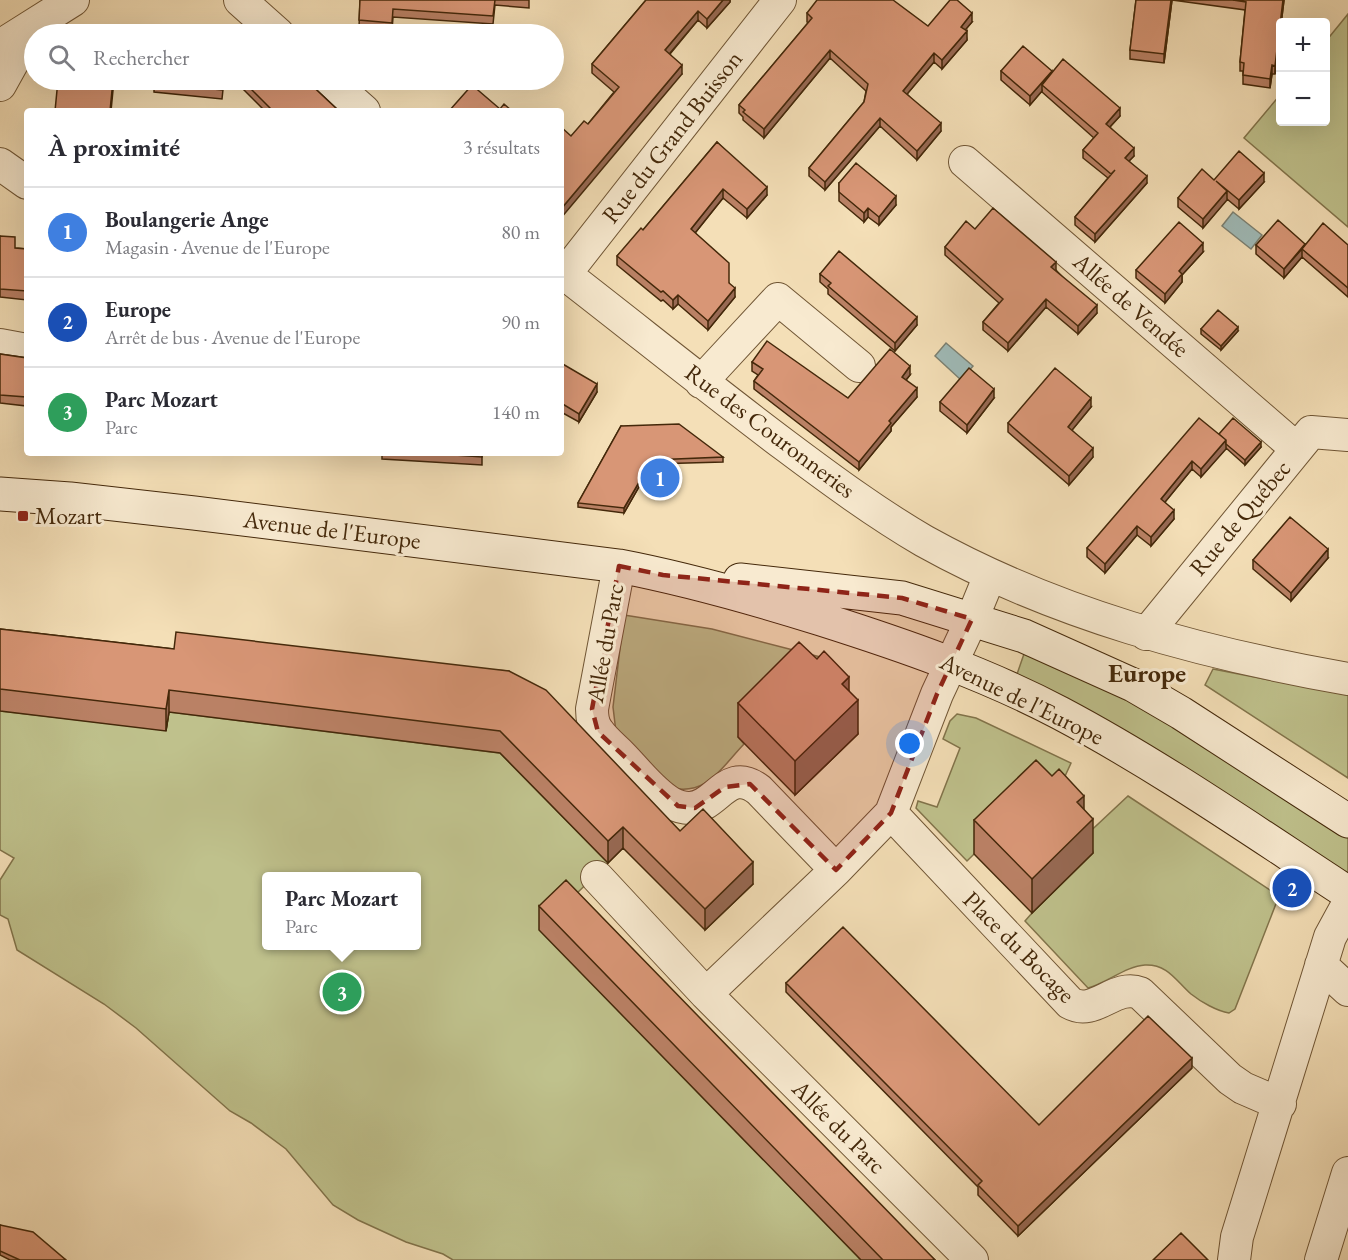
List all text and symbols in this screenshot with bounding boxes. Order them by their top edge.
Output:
map controls [1276,18,1330,126]
button: + [1276,18,1330,72]
search box [24,24,564,90]
icon: search [45,41,78,74]
text: Rechercher [93,43,189,72]
street label: Rue du Grand Buisson [594,44,749,229]
button: − [1276,72,1330,126]
text: À proximité [48,130,180,164]
text: 3 résultats [463,134,540,160]
text: Boulangerie Ange [105,205,269,234]
text: 1 [62,219,73,245]
text: 80 m [501,219,540,245]
text: Magasin · Avenue de l'Europe [105,234,330,260]
street label: Allée de Vendée [1066,245,1196,364]
text: Europe [105,295,171,324]
text: 2 [62,309,73,335]
text: 90 m [501,309,540,335]
text: Arrêt de bus · Avenue de l'Europe [105,324,360,350]
street label: Rue des Couronneries [679,356,862,505]
text: Parc Mozart [105,385,218,414]
text: 3 [62,399,73,425]
text: 140 m [492,399,540,425]
text: Parc [105,414,138,440]
street label: Rue de Québec [1182,453,1297,582]
pin: 1 [640,456,680,500]
place label: Mozart [35,500,102,531]
street label: Avenue de l'Europe [241,503,423,556]
marker: Mozart [16,509,30,523]
street label: Allée du Parc [579,581,630,706]
street label: Avenue de l'Europe [934,645,1109,752]
district label: Europe [1108,656,1186,690]
your location [895,729,924,758]
pin: 2 [1272,866,1312,910]
popup [262,872,421,950]
text: Parc Mozart [285,884,398,913]
street label: Place du Bocage [957,884,1082,1009]
text: Parc [285,913,318,939]
pin: 3 [322,970,362,1014]
street label: Allée du Parc [785,1072,893,1180]

